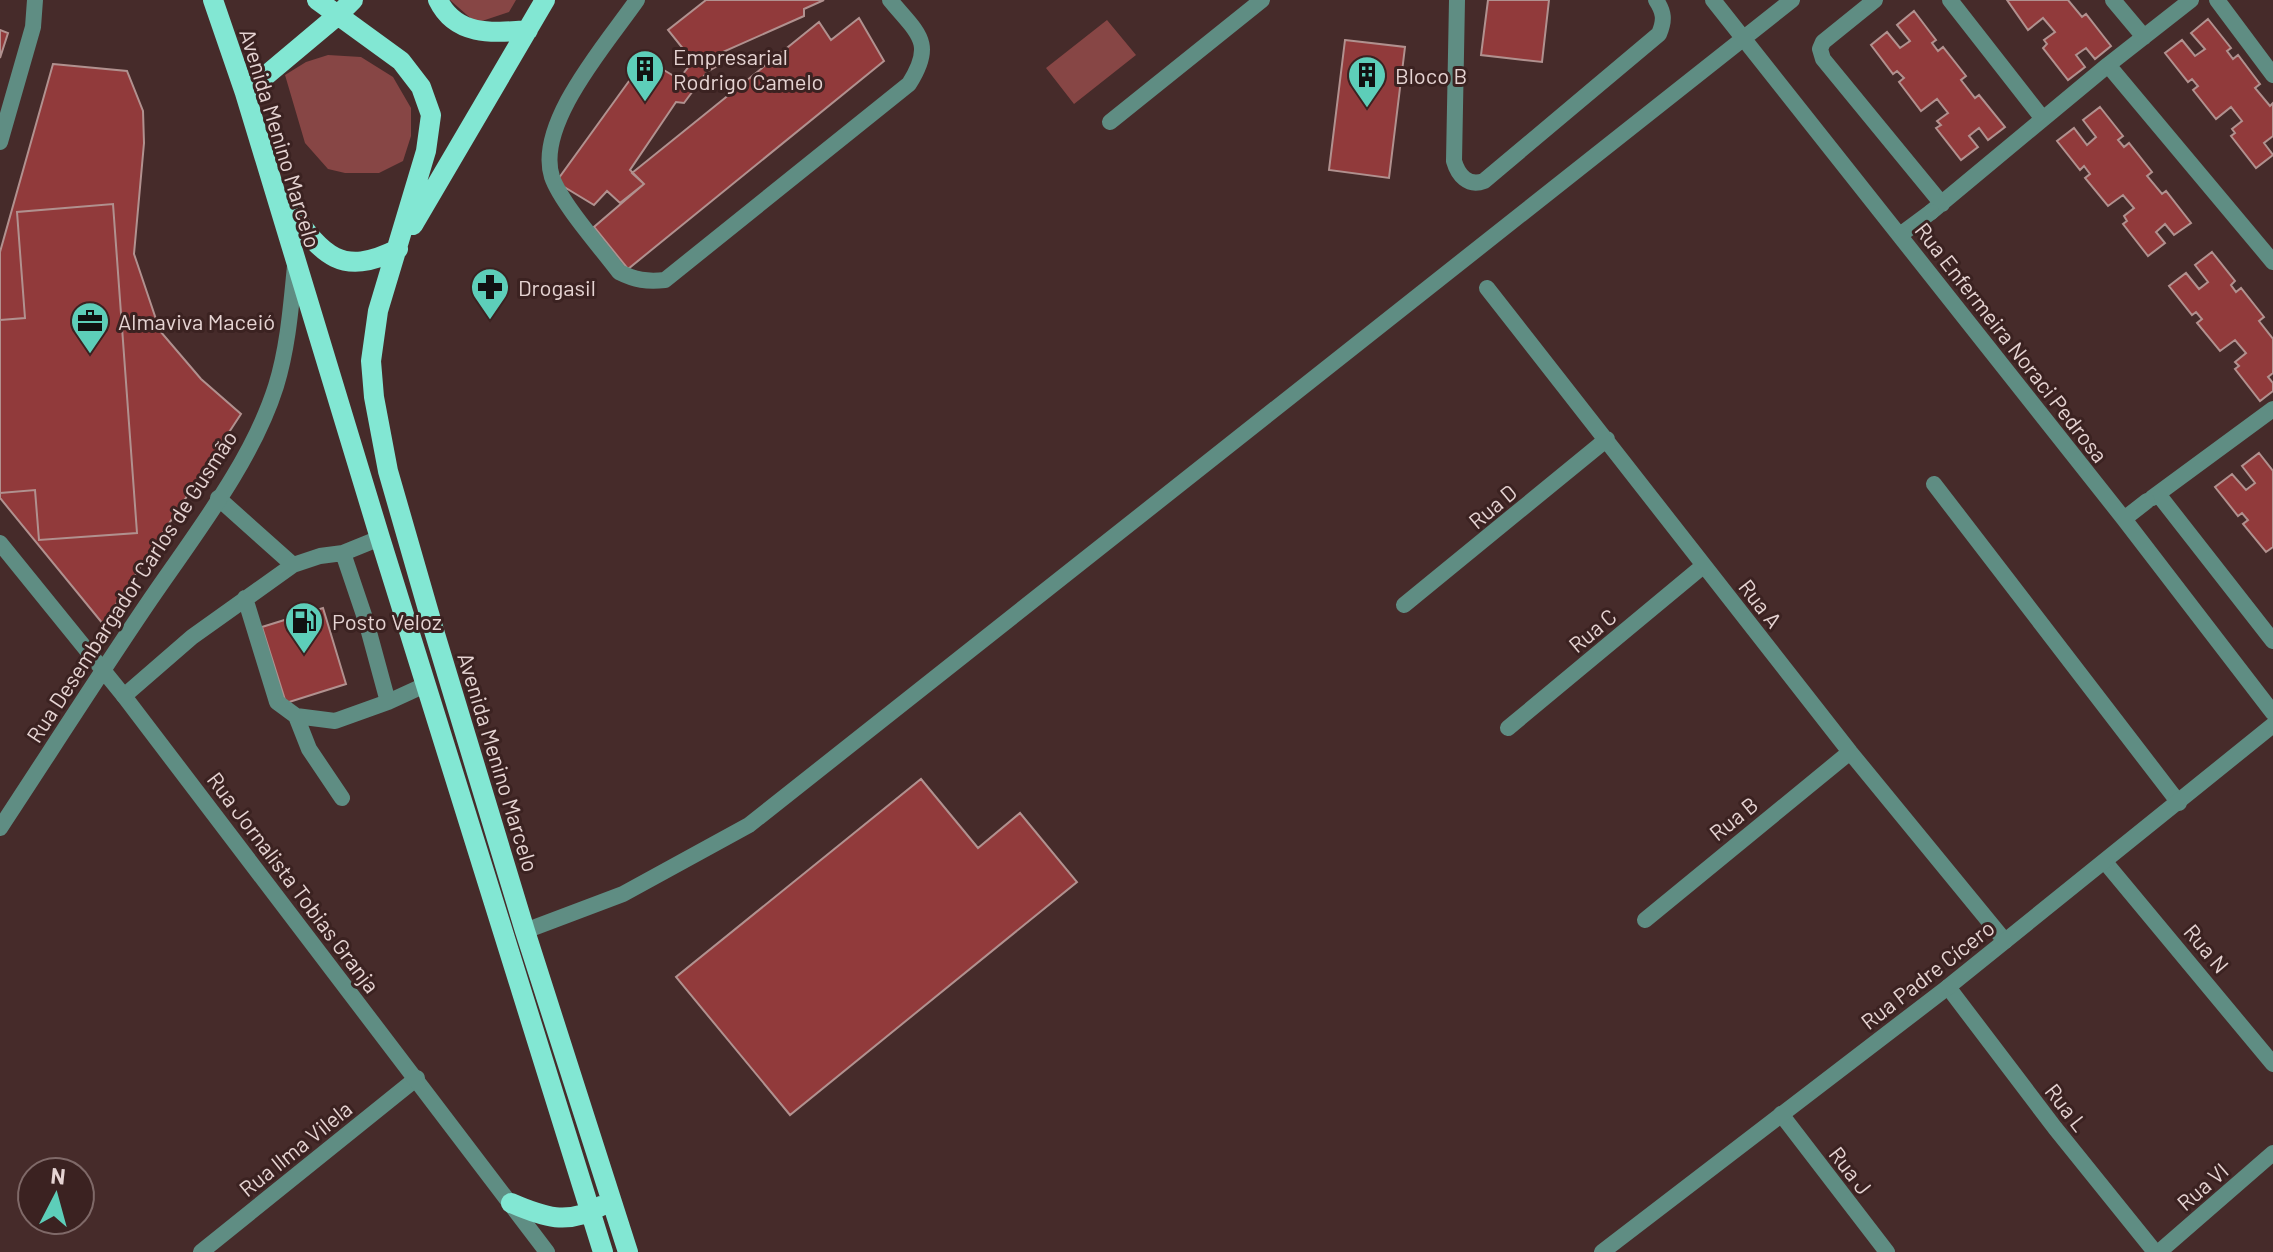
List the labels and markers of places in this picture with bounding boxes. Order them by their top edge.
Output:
place label: Empresarial Rodrigo Camelo [673,43,823,94]
building icon: Empresarial Rodrigo Camelo [624,48,666,103]
building icon: Bloco B [1346,54,1388,109]
place label: Bloco B [1395,62,1467,88]
pharmacy icon: Drogasil [469,266,511,321]
place label: Drogasil [518,274,596,300]
office icon: Almaviva Maceió [69,300,111,355]
place label: Almaviva Maceió [118,308,275,334]
fuel station icon: Posto Veloz [283,600,325,655]
place label: Posto Veloz [332,608,442,634]

